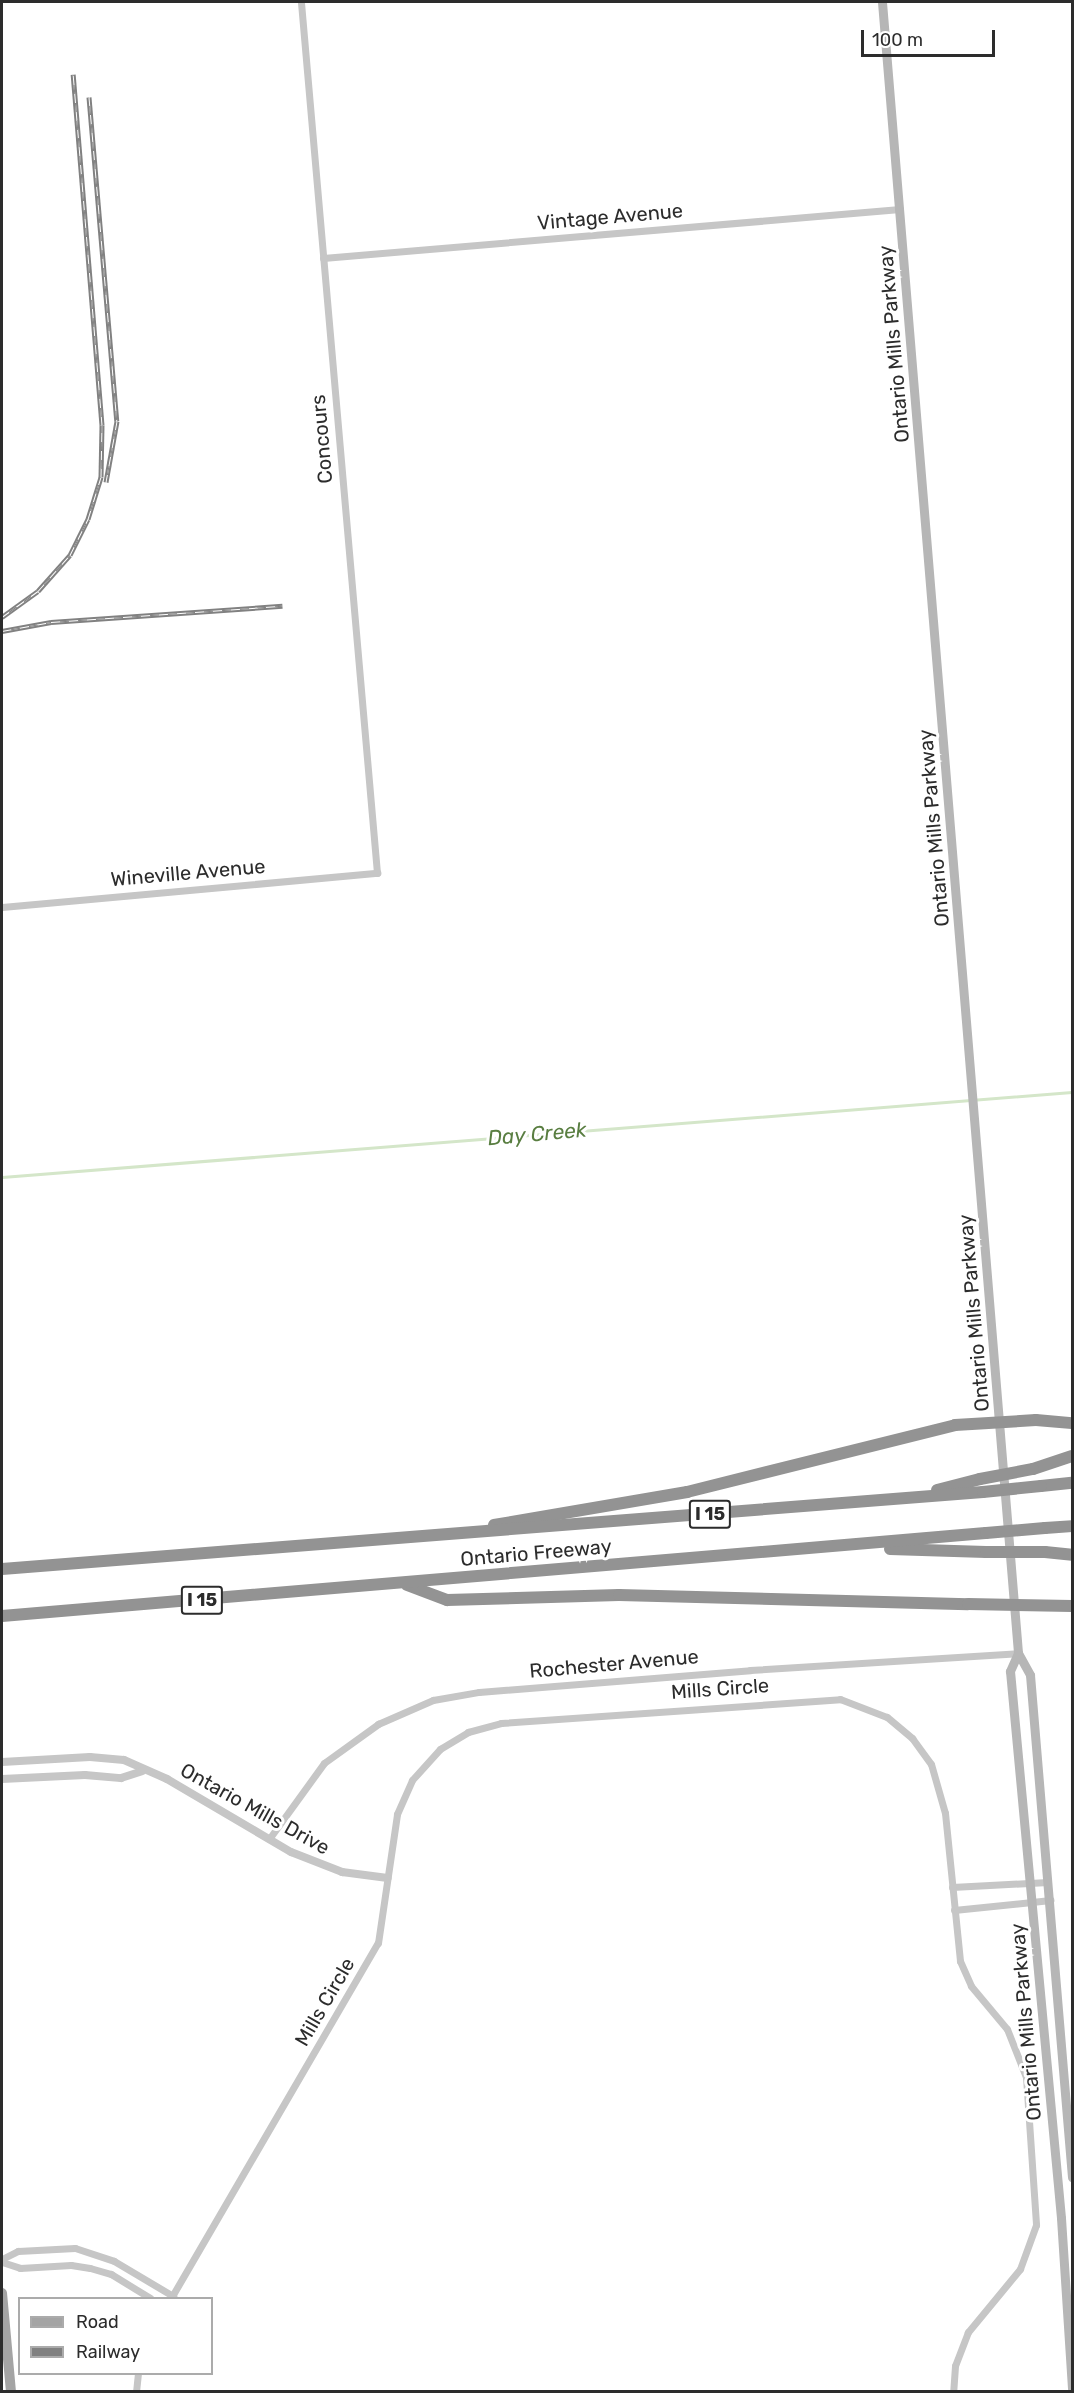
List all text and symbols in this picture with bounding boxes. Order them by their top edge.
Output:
scale bar [864,18,998,56]
text: 100 m [872,29,923,51]
street label: Vintage Avenue [536,199,684,235]
street label: Ontario Mills Parkway [873,244,915,444]
street label: Concours [306,393,338,485]
street label: Ontario Mills Parkway [913,728,955,928]
street label: Wineville Avenue [109,854,267,892]
water label: Day Creek [486,1117,588,1151]
street label: Ontario Mills Parkway [953,1213,995,1413]
road number: I 15 [688,1499,732,1529]
street label: Ontario Freeway [459,1534,613,1572]
road number: I 15 [180,1585,224,1615]
street label: Rochester Avenue [528,1645,700,1683]
street label: Mills Circle [670,1674,770,1704]
street label: Ontario Mills Drive [176,1758,334,1860]
street label: Ontario Mills Parkway [1005,1922,1047,2122]
street label: Mills Circle [290,1953,360,2051]
legend [18,2297,213,2375]
text: Road [76,2311,119,2333]
text: Railway [76,2341,140,2363]

